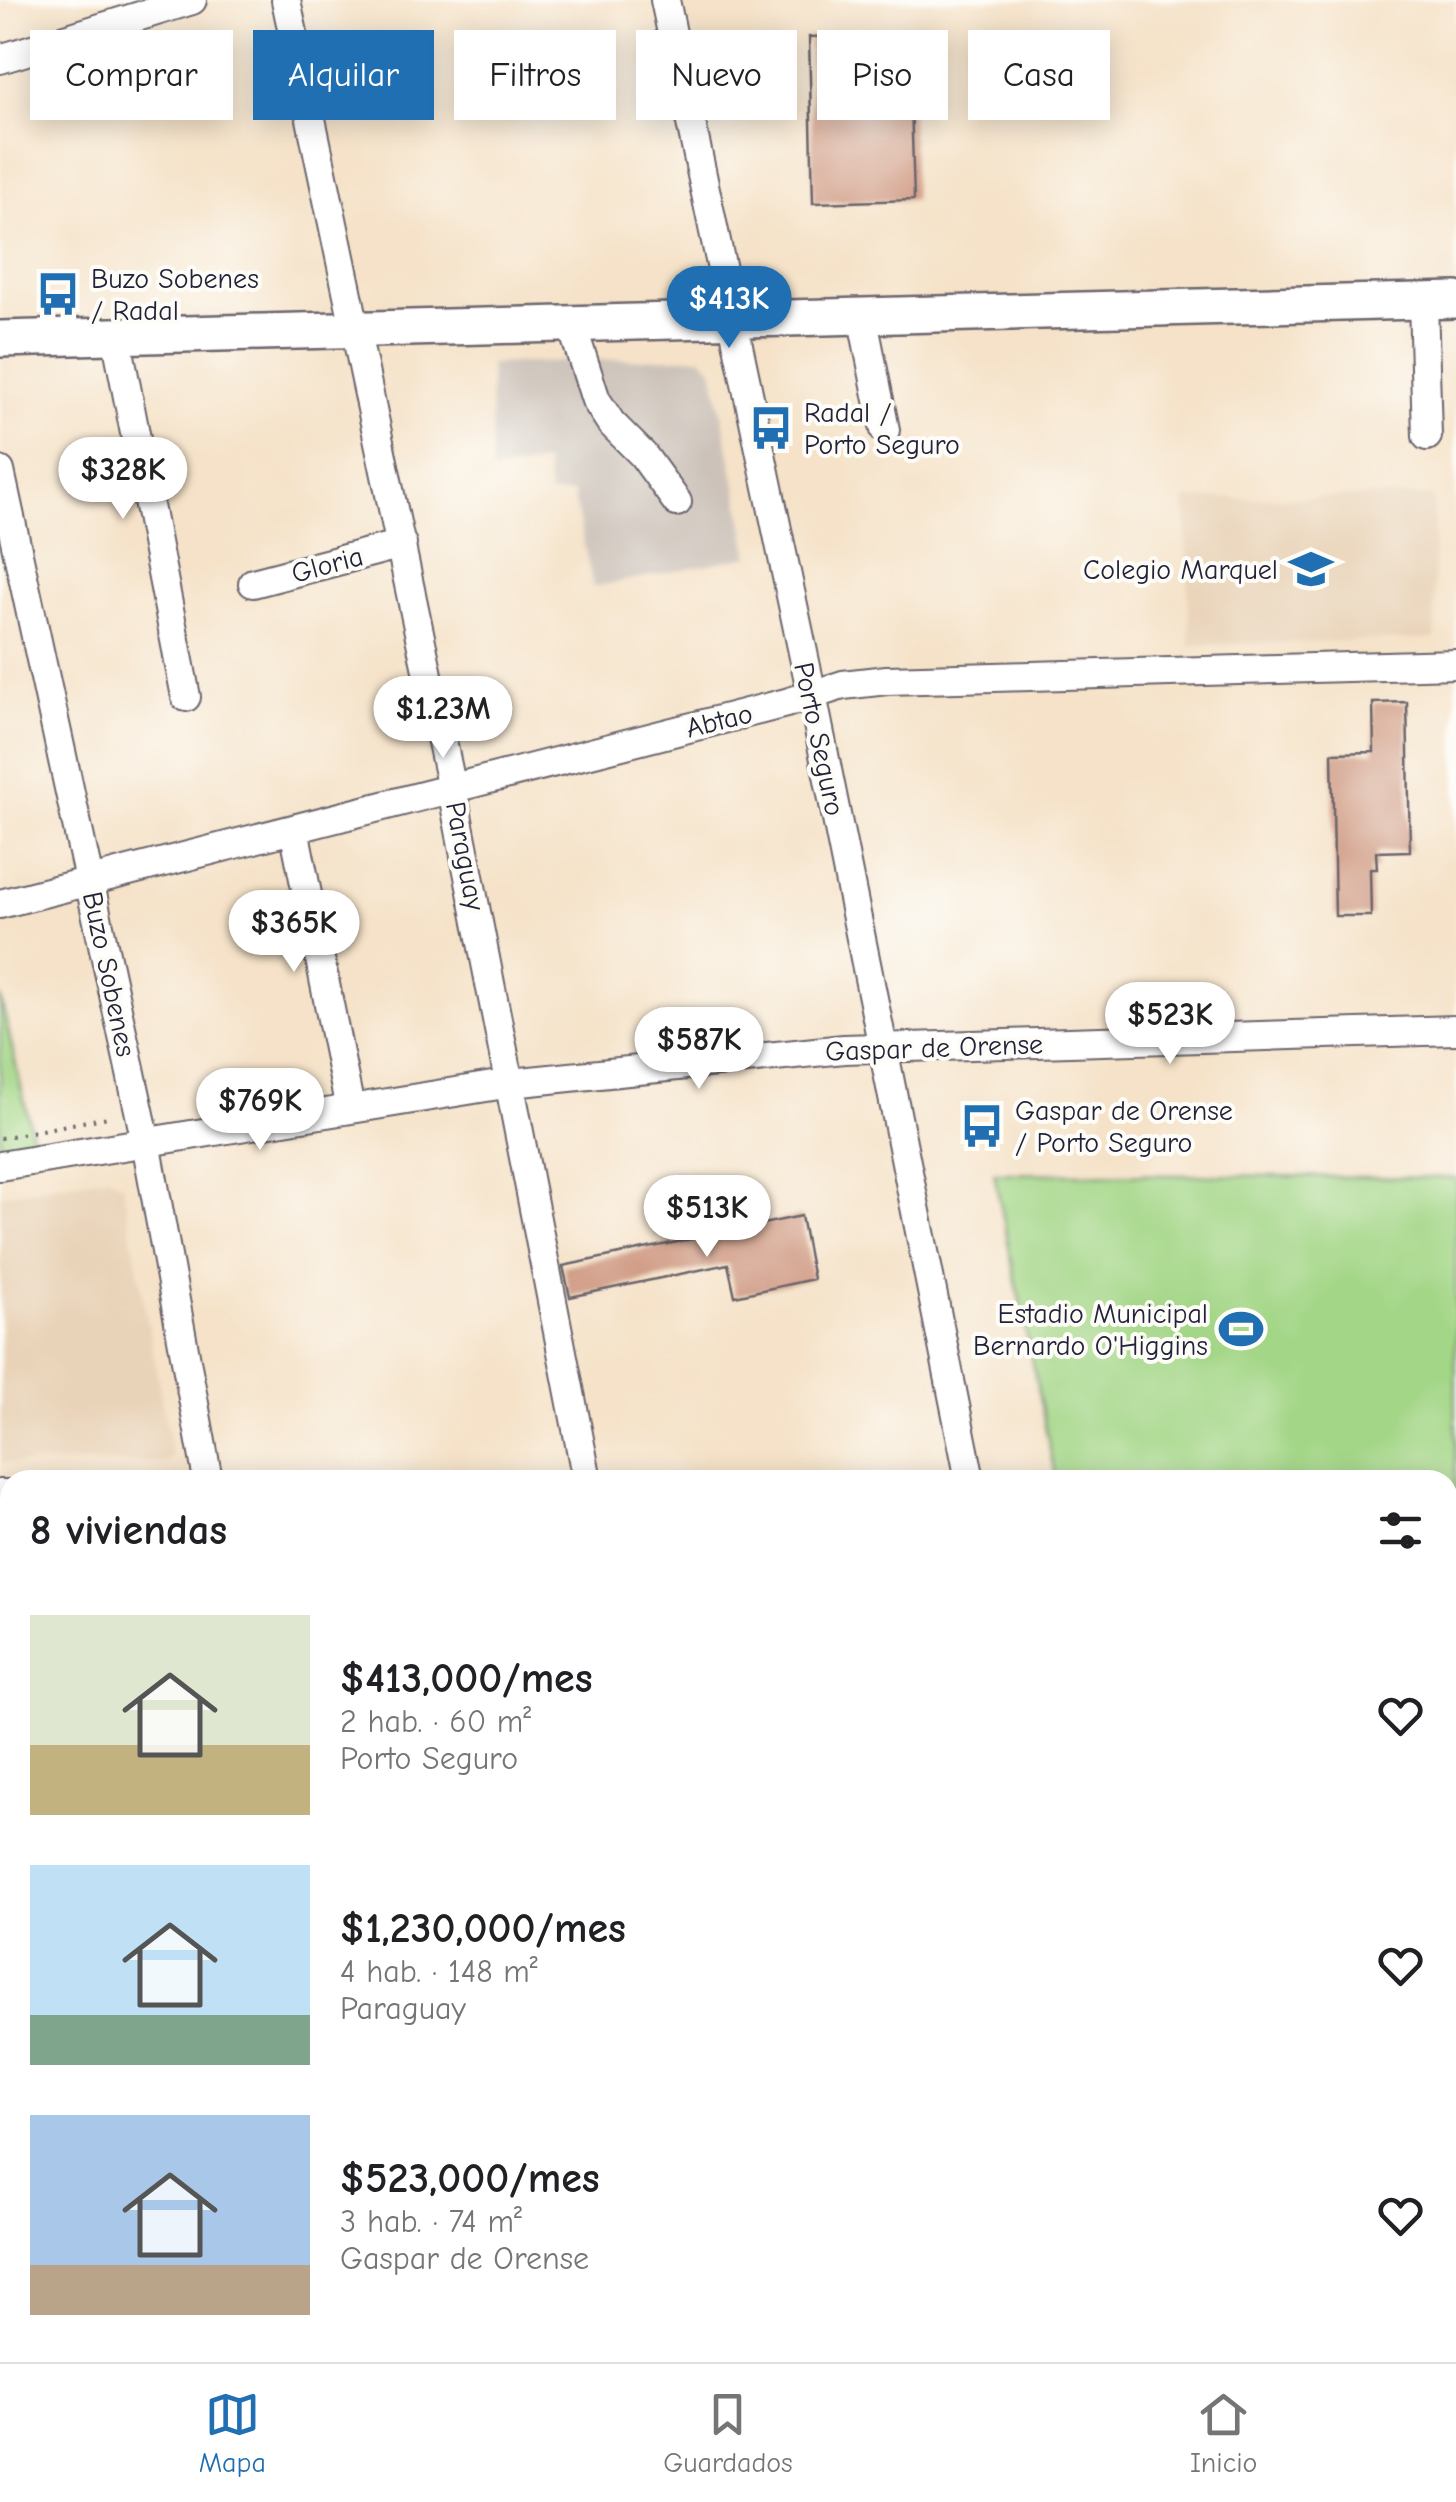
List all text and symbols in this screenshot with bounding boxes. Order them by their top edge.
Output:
chip: Comprar [30,30,233,120]
chip: Alquilar [253,30,434,120]
chip: Filtros [454,30,616,120]
chip: Nuevo [636,30,797,120]
chip: Piso [817,30,948,120]
chip: Casa [968,30,1110,120]
place label: Buzo Sobenes / Radal [91,263,259,327]
pin: $413K [659,266,799,351]
bus stop icon: Buzo Sobenes / Radal [34,270,82,318]
text: $413K [689,280,769,317]
place label: Radal / Porto Seguro [804,397,960,461]
bus stop icon: Radal / Porto Seguro [747,404,795,452]
pin: $328K [53,437,193,522]
text: $328K [80,451,166,488]
street label: Gloria [288,540,367,590]
school or university icon: Colegio Marquel [1287,545,1335,593]
place label: Colegio Marquel [1083,554,1278,586]
street label: Porto Seguro [787,660,851,819]
pin: $1.23M [362,676,524,761]
text: $1.23M [395,690,491,727]
street label: Abtao [683,697,756,745]
street label: Paraguay [439,799,491,914]
street label: Buzo Sobenes [76,889,142,1060]
pin: $365K [224,890,364,975]
text: $365K [251,904,337,941]
pin: $523K [1100,982,1240,1067]
text: $523K [1127,996,1213,1033]
pin: $587K [629,1007,769,1092]
text: $587K [656,1021,742,1058]
street label: Gaspar de Orense [825,1028,1043,1068]
pin: $769K [190,1068,330,1153]
text: $769K [218,1082,302,1119]
place label: Gaspar de Orense / Porto Seguro [1015,1095,1233,1159]
bus stop icon: Gaspar de Orense / Porto Seguro [958,1102,1006,1150]
pin: $513K [637,1175,777,1260]
text: $513K [666,1189,748,1226]
place label: Estadio Municipal Bernardo O'Higgins [973,1298,1208,1362]
sports icon: Estadio Municipal Bernardo O'Higgins [1217,1305,1265,1353]
icon: filters [1373,1503,1428,1558]
text: 8 viviendas [30,1506,227,1555]
text: $413,000/mes [340,1654,593,1703]
icon: home [110,1655,230,1775]
icon: heart [1373,1688,1428,1743]
text: 2 hab. · 60 m² [340,1703,531,1740]
text: Porto Seguro [340,1740,518,1777]
text: $1,230,000/mes [340,1904,626,1953]
icon: home [110,1905,230,2025]
icon: heart [1373,1938,1428,1993]
text: 4 hab. · 148 m² [340,1953,538,1990]
text: Paraguay [340,1990,466,2027]
text: $523,000/mes [340,2154,600,2203]
icon: home [110,2155,230,2275]
icon: heart [1373,2188,1428,2243]
text: 3 hab. · 74 m² [340,2203,522,2240]
text: Gaspar de Orense [340,2240,589,2277]
tab: Mapa [199,2387,266,2479]
tab: Guardados [663,2387,793,2479]
tab: Inicio [1190,2387,1257,2479]

